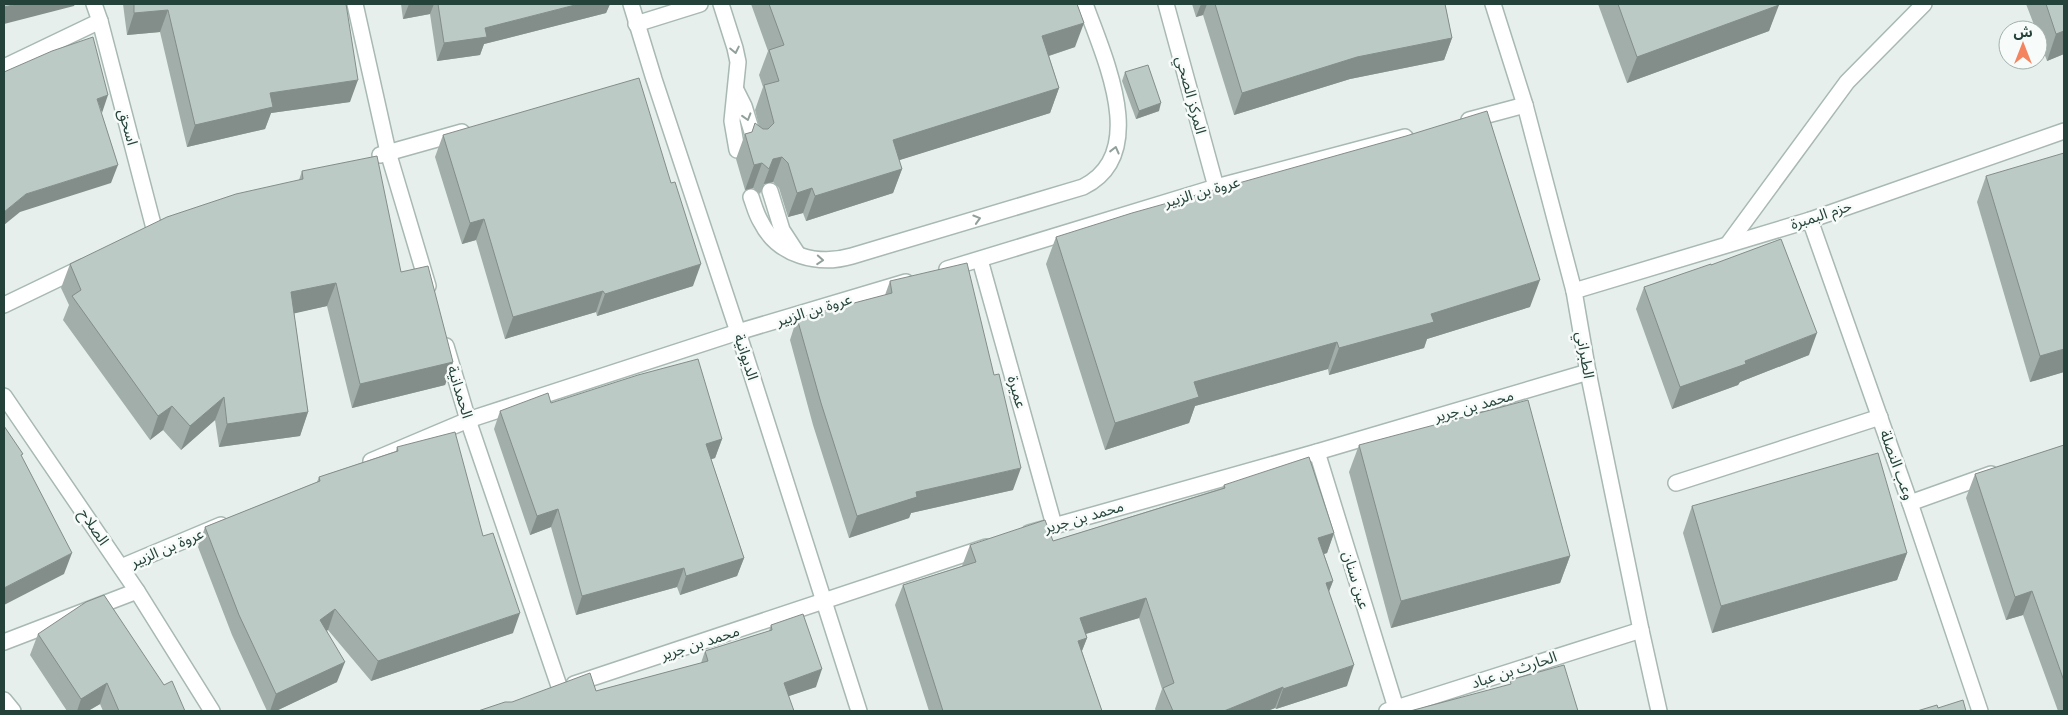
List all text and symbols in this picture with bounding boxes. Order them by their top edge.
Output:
north arrow [1998,20,2048,70]
text: ش [2013,24,2033,41]
one-way arrow [729,46,740,55]
street label: المركز الصحي [1170,54,1210,137]
street label: اسحق [114,107,141,147]
one-way arrow [742,112,752,120]
one-way arrow [1109,145,1120,154]
street label: عروة بن الزبير [1161,173,1242,212]
street label: حزم البمبرة [1788,197,1855,235]
one-way arrow [972,214,980,224]
one-way arrow [817,255,825,266]
street label: عروة بن الزبير [773,290,854,330]
street label: الطبراني [1570,330,1598,380]
street label: الديوانية [730,332,762,382]
street label: الحمدانية [443,363,477,421]
street label: عميرة [1004,374,1030,411]
street label: محمد بن جرير [1431,386,1516,426]
street label: وعب النصلة [1876,427,1918,503]
street label: محمد بن جرير [1041,497,1126,537]
street label: الصلاح [73,505,113,550]
street label: عروة بن الزبير [127,524,207,572]
street label: عين سنان [1339,549,1373,612]
street label: محمد بن جرير [657,622,742,665]
street label: الحارث بن عباد [1469,648,1559,692]

